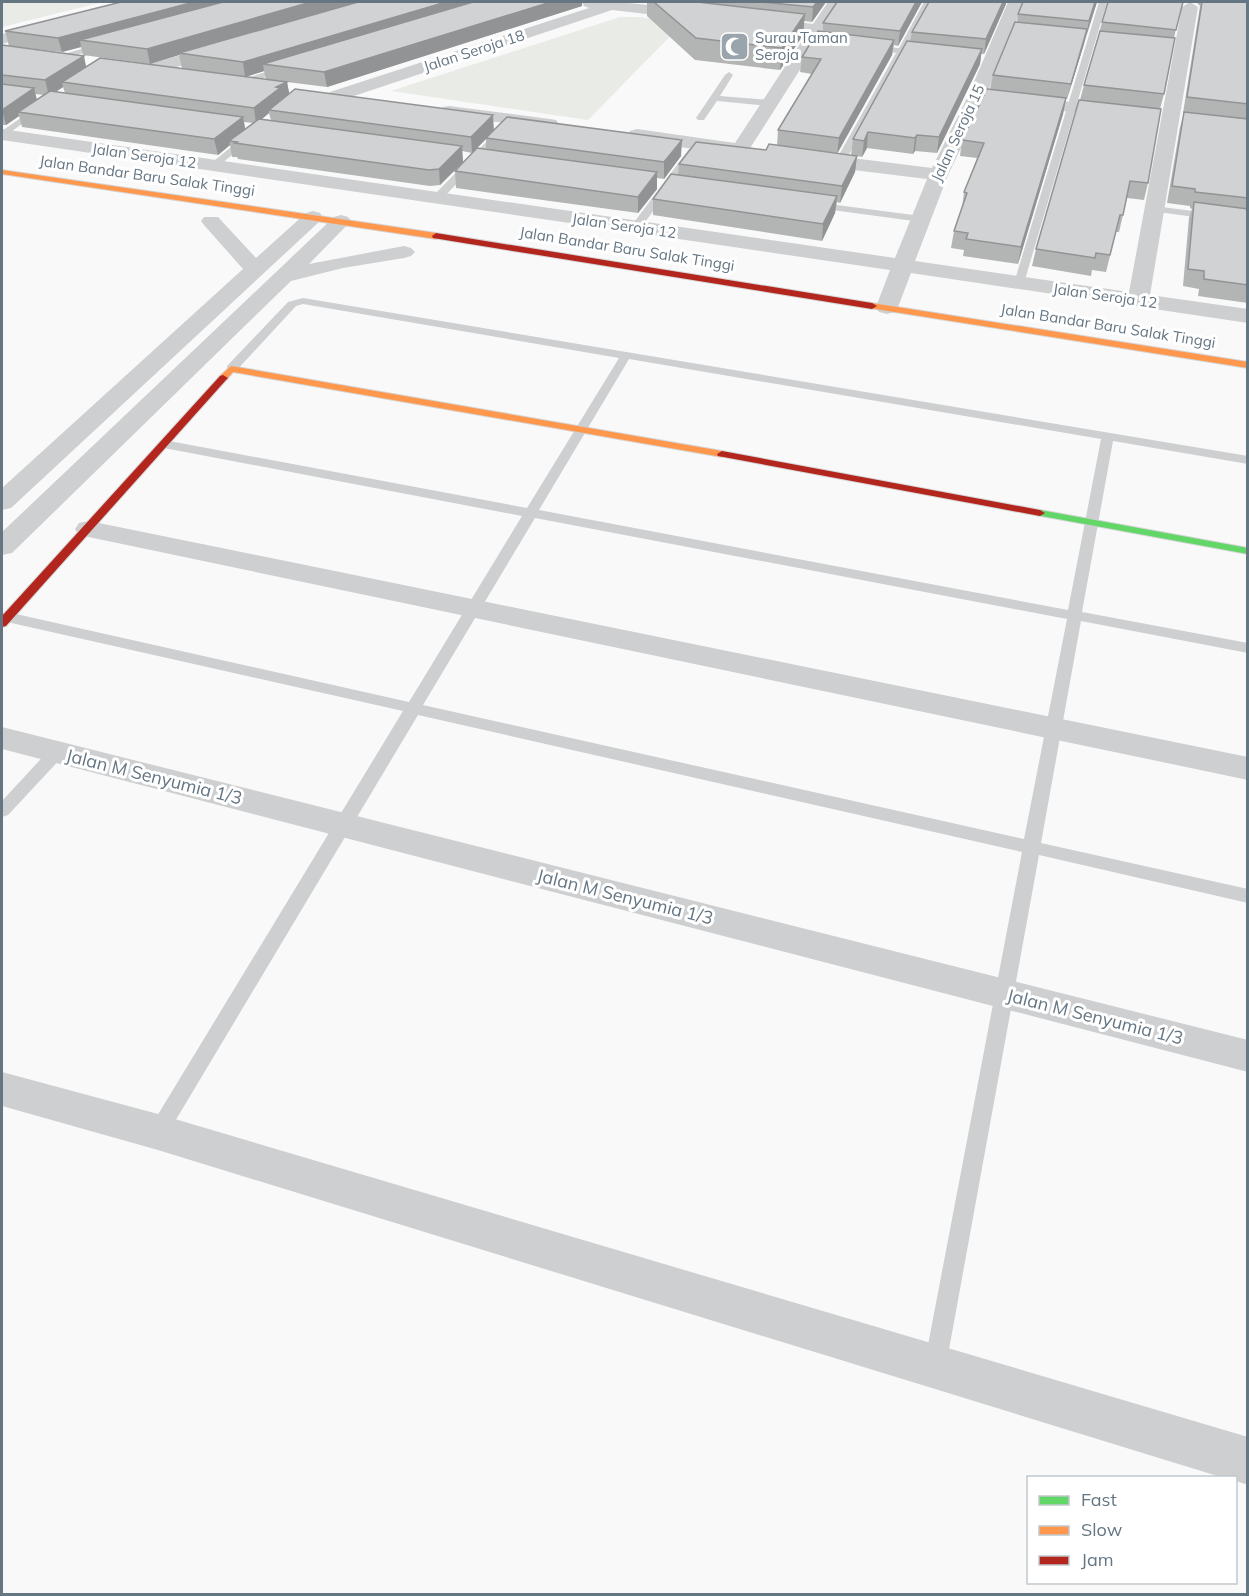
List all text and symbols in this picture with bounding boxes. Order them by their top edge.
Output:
street label: Jalan Seroja 18 [421,25,527,76]
place label: Surau Taman Seroja [755,28,848,64]
mosque icon: Surau Taman Seroja [718,31,750,63]
street label: Jalan Seroja 15 [927,81,988,184]
street label: Jalan Seroja 12 [91,139,197,172]
street label: Jalan Bandar Baru Salak Tinggi [38,151,256,200]
street label: Jalan Seroja 12 [571,209,677,242]
street label: Jalan Bandar Baru Salak Tinggi [518,222,736,275]
street label: Jalan Seroja 12 [1052,279,1158,312]
street label: Jalan Bandar Baru Salak Tinggi [999,299,1217,352]
street label: Jalan M Senyumia 1/3 [64,743,245,810]
street label: Jalan M Senyumia 1/3 [535,863,716,930]
street label: Jalan M Senyumia 1/3 [1005,983,1186,1050]
legend [1027,1476,1237,1584]
text: Fast [1081,1488,1117,1511]
text: Slow [1081,1518,1123,1541]
text: Jam [1081,1548,1114,1571]

